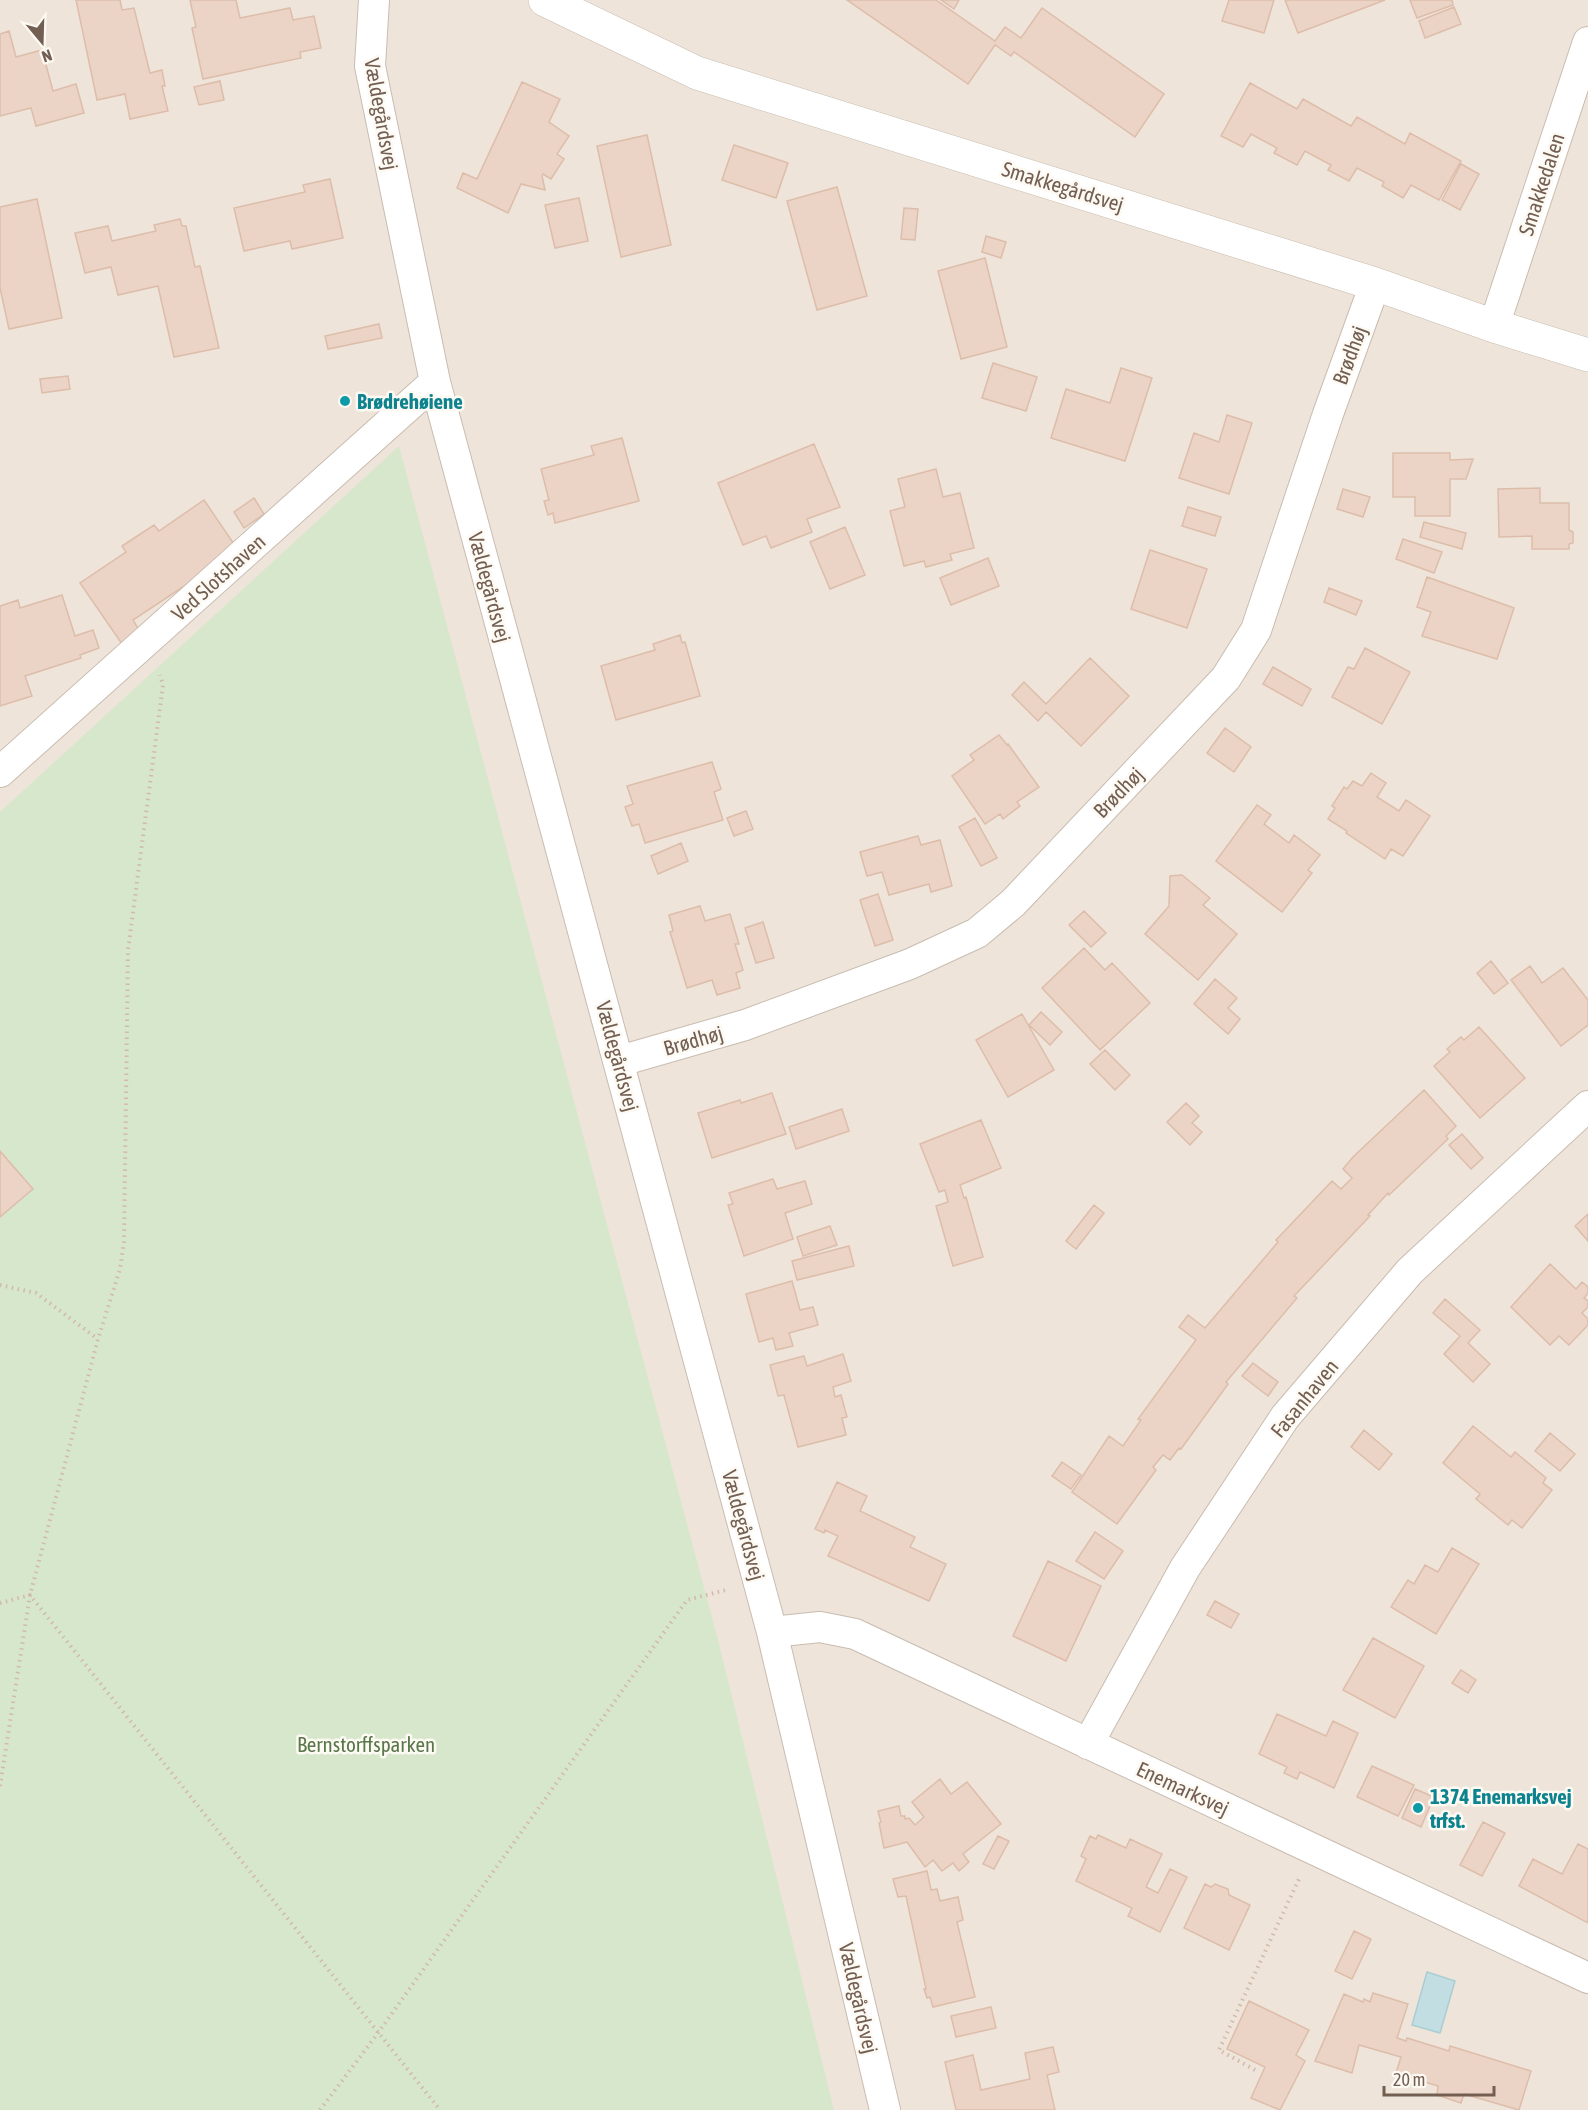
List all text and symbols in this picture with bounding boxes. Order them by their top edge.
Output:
north arrow [12,12,72,72]
text: N [39,46,54,66]
street label: Vældegårdsvej [360,56,404,172]
street label: Smakkedalen [1513,130,1569,238]
street label: Smakkegårdsvej [999,156,1127,216]
street label: Brødhøj [1327,322,1371,388]
place label: Brødrehøiene [357,389,463,413]
marker: Brødrehøiene [338,394,352,408]
street label: Ved Slotshaven [166,529,270,625]
street label: Vældegårdsvej [464,529,516,645]
street label: Brødhøj [1088,762,1148,822]
street label: Vældegårdsvej [592,998,644,1114]
street label: Brødhøj [660,1020,726,1060]
street label: Fasanhaven [1265,1354,1343,1442]
street label: Vældegårdsvej [718,1467,770,1583]
park label: Bernstorffsparken [297,1732,435,1756]
street label: Enemarksvej [1133,1756,1233,1820]
place label: 1374 Enemarksvej trfst. [1429,1784,1572,1832]
marker: 1374 Enemarksvej trfst. [1411,1801,1425,1815]
street label: Vældegårdsvej [835,1940,883,2056]
scale bar [1384,2059,1494,2097]
text: 20 m [1393,2069,1425,2090]

